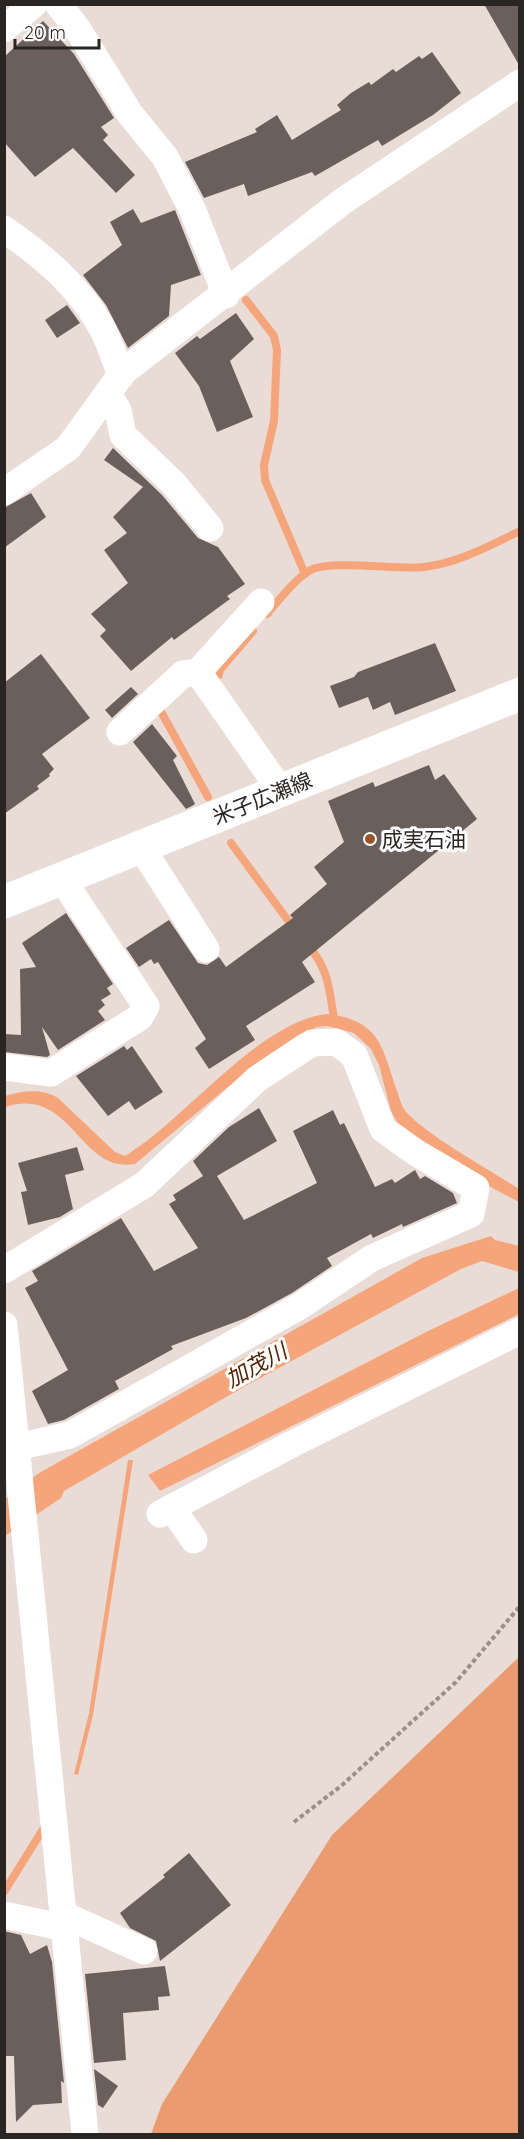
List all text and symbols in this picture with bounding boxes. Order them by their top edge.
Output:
scale bar [15,12,99,50]
text: 20 m [24,21,66,44]
street label: 米子広瀬線 [208,766,316,830]
place label: 成実石油 [382,826,466,852]
marker: 成実石油 [363,832,377,846]
water label: 加茂川 [220,1336,293,1393]

